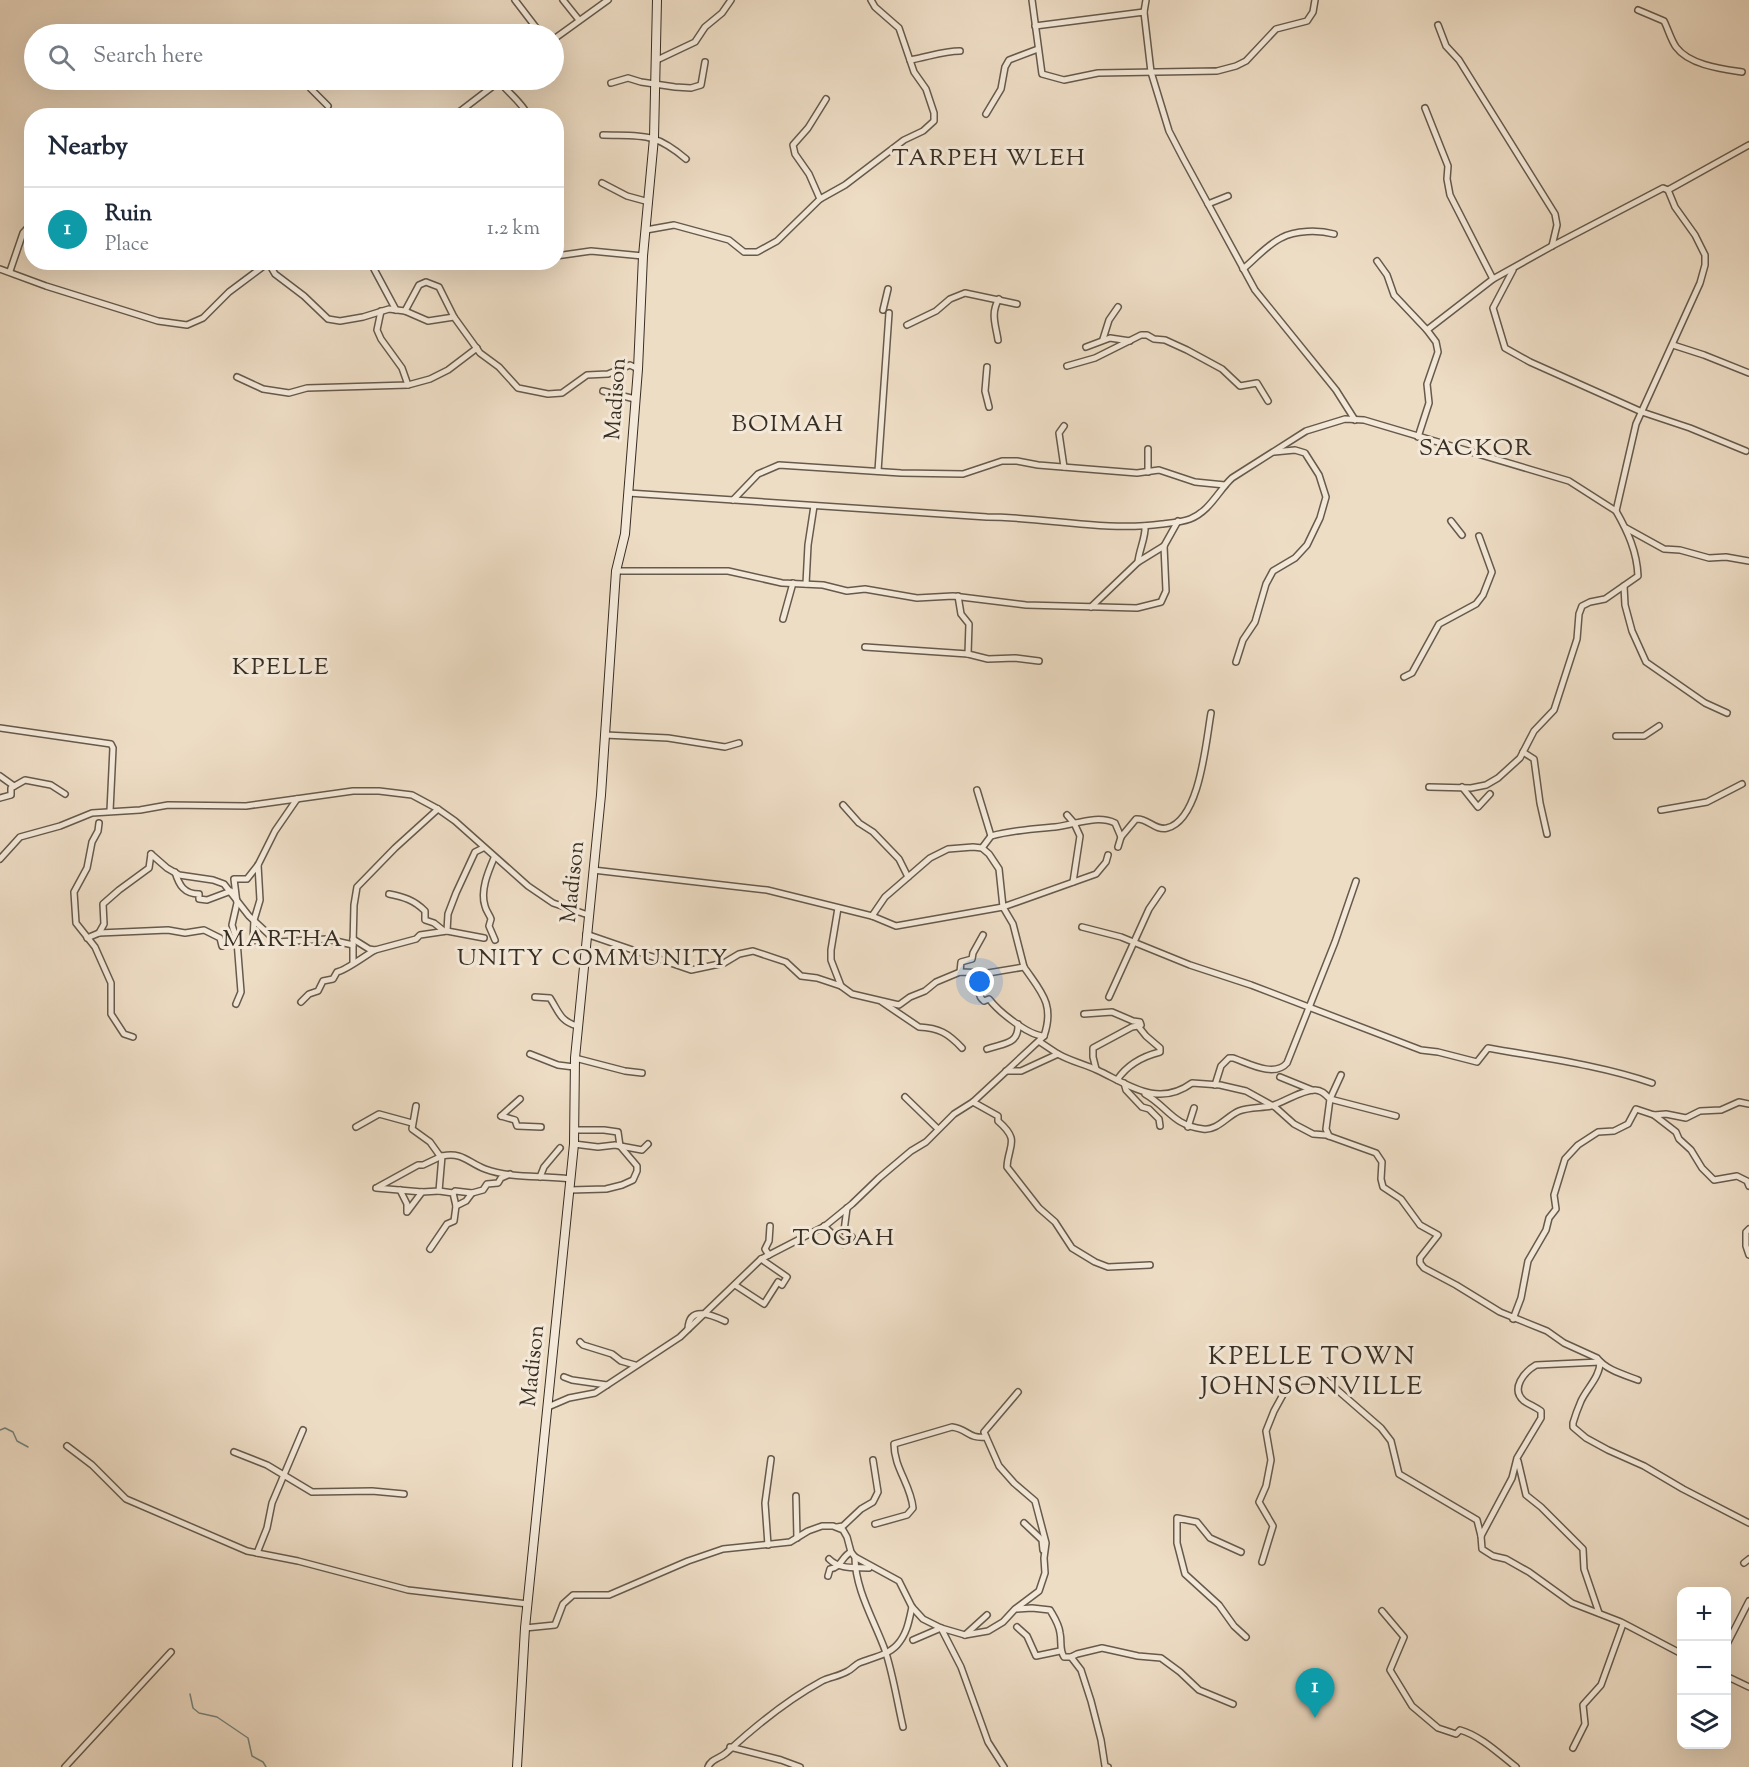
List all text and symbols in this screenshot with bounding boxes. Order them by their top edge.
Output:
search box [24,24,564,90]
icon: search [45,41,78,74]
text: Search here [93,41,203,73]
text: Nearby [48,129,128,166]
district label: TARPEH WLEH [892,142,1086,176]
text: Ruin [105,199,152,231]
text: 1 [64,215,71,244]
text: 1.2 km [487,215,540,244]
text: Place [105,231,149,260]
street label: Madison [598,357,636,441]
district label: BOIMAH [732,408,845,442]
district label: SACKOR [1419,432,1533,466]
district label: KPELLE [232,651,330,685]
street label: Madison [554,839,594,925]
district label: MARTHA [222,923,344,957]
district label: UNITY COMMUNITY [457,942,729,976]
your location [965,967,994,996]
district label: TOGAH [793,1222,895,1256]
street label: Madison [514,1323,554,1409]
district label: KPELLE TOWN JOHNSONVILLE [1198,1339,1424,1406]
map controls [1677,1587,1731,1749]
button: + [1677,1587,1731,1641]
button: − [1677,1641,1731,1695]
pin: 1 [1296,1668,1334,1718]
button: layers [1677,1695,1731,1749]

